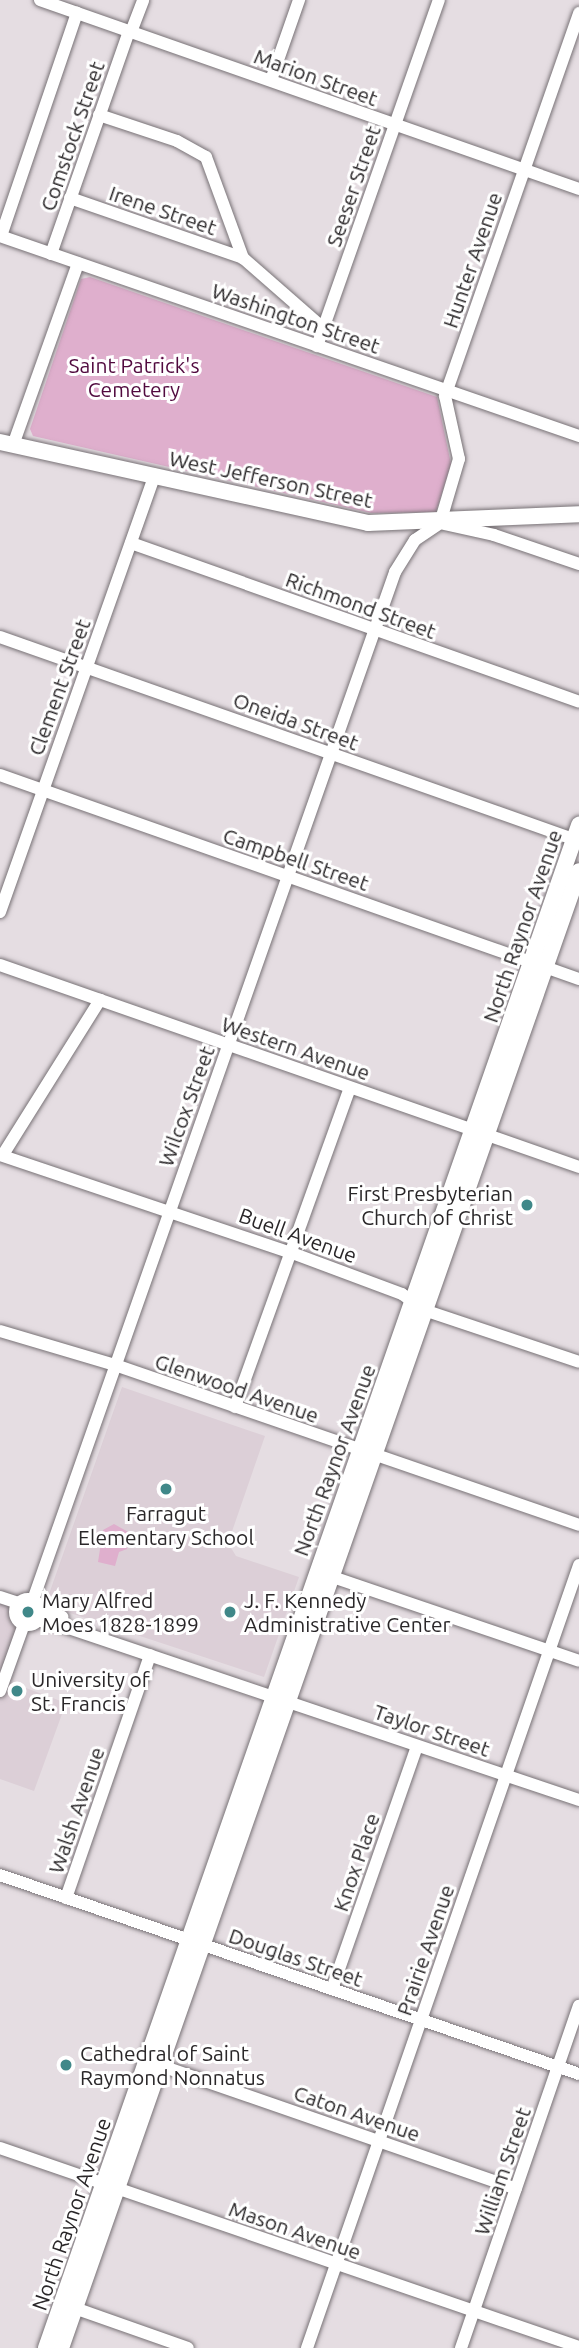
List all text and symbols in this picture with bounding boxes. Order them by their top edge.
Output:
street label: Marion Street [251,43,381,111]
street label: Comstock Street [35,58,109,214]
street label: Seeser Street [321,122,385,250]
street label: Irene Street [106,180,220,240]
street label: Hunter Avenue [437,189,507,331]
street label: Washington Street [209,277,383,359]
park label: Saint Patrick's Cemetery [69,352,199,402]
street label: West Jefferson Street [167,445,375,513]
street label: Richmond Street [282,566,440,644]
street label: Clement Street [23,615,95,759]
street label: Oneida Street [230,687,362,755]
street label: Campbell Street [220,822,372,896]
street label: North Raynor Avenue [477,826,567,1026]
street label: Western Avenue [219,1011,373,1085]
street label: Wilcox Street [153,1042,219,1170]
place label: First Presbyterian Church of Christ [347,1180,513,1230]
marker: First Presbyterian Church of Christ [519,1197,535,1213]
street label: Buell Avenue [236,1202,360,1268]
street label: Glenwood Avenue [152,1348,322,1428]
street label: North Raynor Avenue [288,1361,380,1559]
marker: Farragut Elementary School [158,1481,174,1497]
place label: Farragut Elementary School [78,1500,254,1550]
place label: Mary Alfred Moes 1828-1899 [42,1587,199,1637]
place label: J. F. Kennedy Administrative Center [244,1587,450,1637]
marker: Mary Alfred Moes 1828-1899 [20,1604,36,1620]
marker: J. F. Kennedy Administrative Center [222,1604,238,1620]
place label: University of St. Francis [31,1666,150,1716]
marker: University of St. Francis [9,1683,25,1699]
street label: Taylor Street [371,1698,493,1762]
street label: Walsh Avenue [43,1744,109,1876]
street label: Knox Place [327,1809,385,1915]
street label: Prairie Avenue [391,1881,459,2019]
street label: Douglas Street [226,1922,366,1992]
place label: Cathedral of Saint Raymond Nonnatus [80,2040,265,2090]
marker: Cathedral of Saint Raymond Nonnatus [58,2057,74,2073]
street label: Caton Avenue [291,2080,423,2146]
street label: William Street [468,2104,536,2238]
street label: North Raynor Avenue [26,2114,116,2314]
street label: Mason Avenue [226,2196,364,2264]

